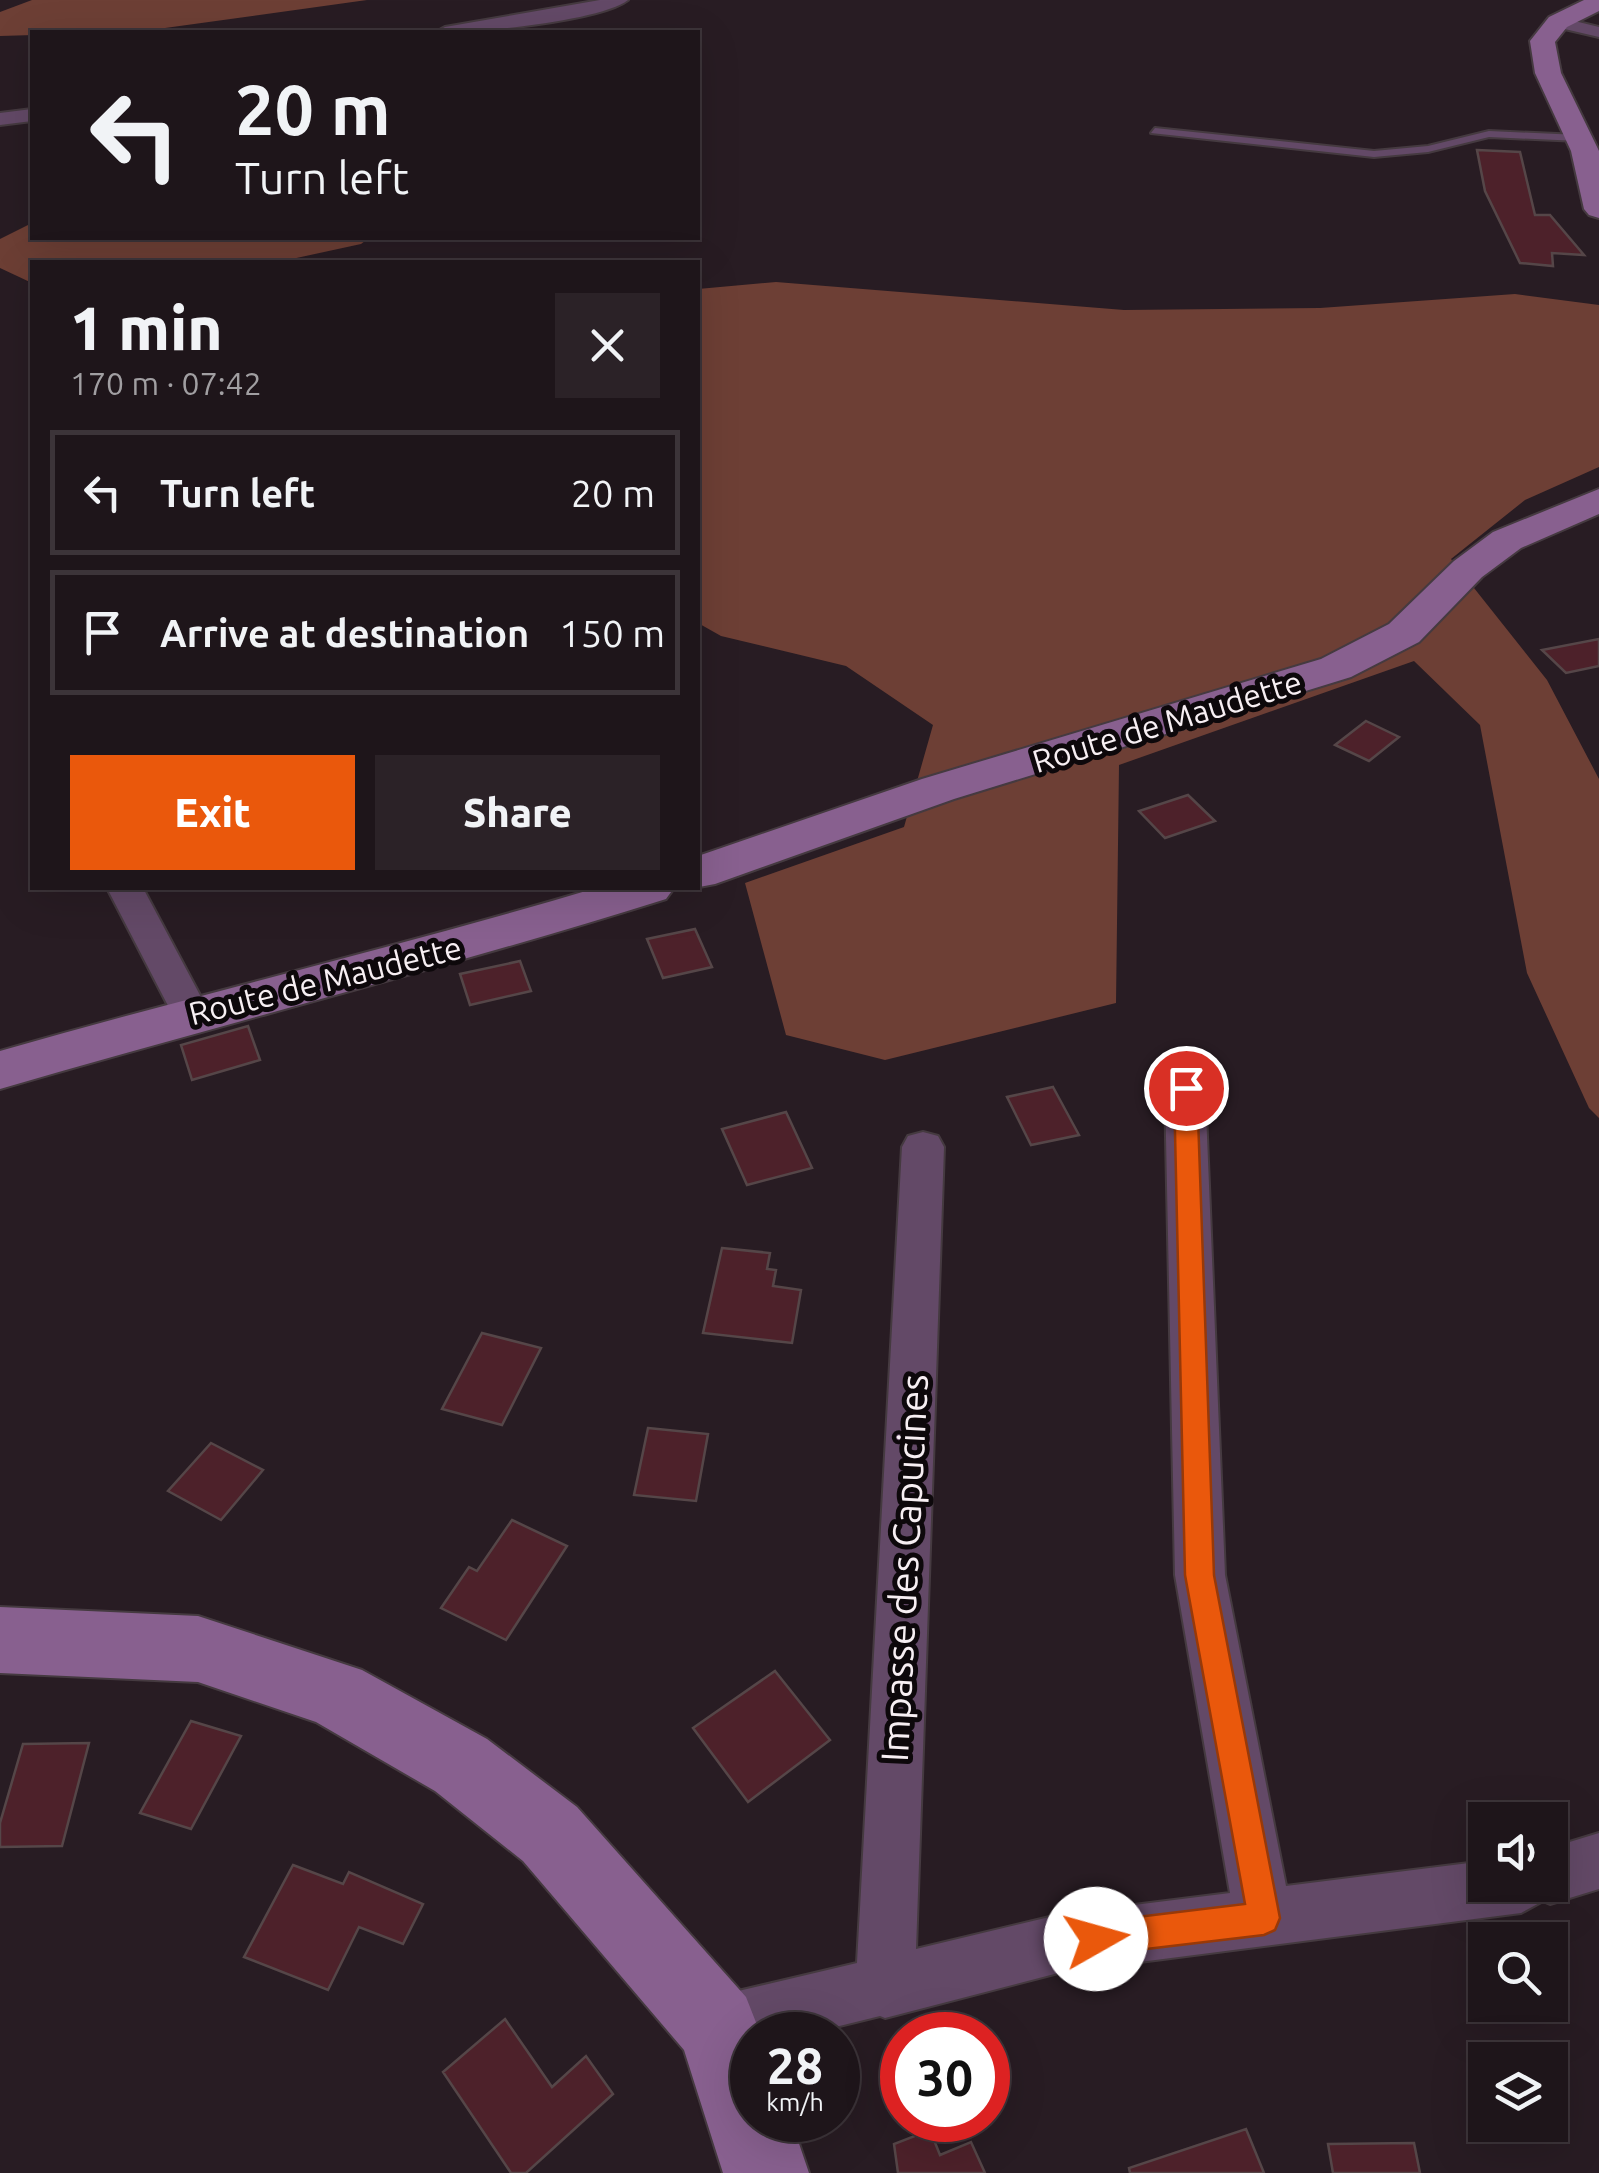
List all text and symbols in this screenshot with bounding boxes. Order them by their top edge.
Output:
icon: left [70,70,200,200]
text: 20 m [235,70,391,148]
text: Turn left [235,152,409,203]
button: close [555,293,660,398]
text: 1 min [70,294,223,361]
text: 170 m · 07:42 [70,365,262,401]
icon: left [75,465,130,520]
text: Turn left [160,472,315,514]
text: 20 m [571,472,655,514]
icon: arrive [75,605,130,660]
text: Arrive at destination [160,612,529,654]
text: 150 m [559,612,665,654]
street label: Route de Maudette [1028,663,1306,779]
button: Exit [70,755,355,870]
button: Share [375,755,660,870]
street label: Route de Maudette [185,929,465,1031]
pin [1144,1046,1229,1131]
icon: arrive [1159,1061,1214,1116]
street label: Impasse des Capucines [873,1373,935,1763]
map controls [1468,1802,1568,2142]
button: sound [1468,1802,1568,1902]
position arrow [1044,1887,1148,1991]
button: search [1468,1922,1568,2022]
speed limit sign: 30 [880,2012,1010,2142]
text: 28 [767,2037,823,2093]
button: layers [1468,2042,1568,2142]
text: km/h [766,2088,824,2116]

